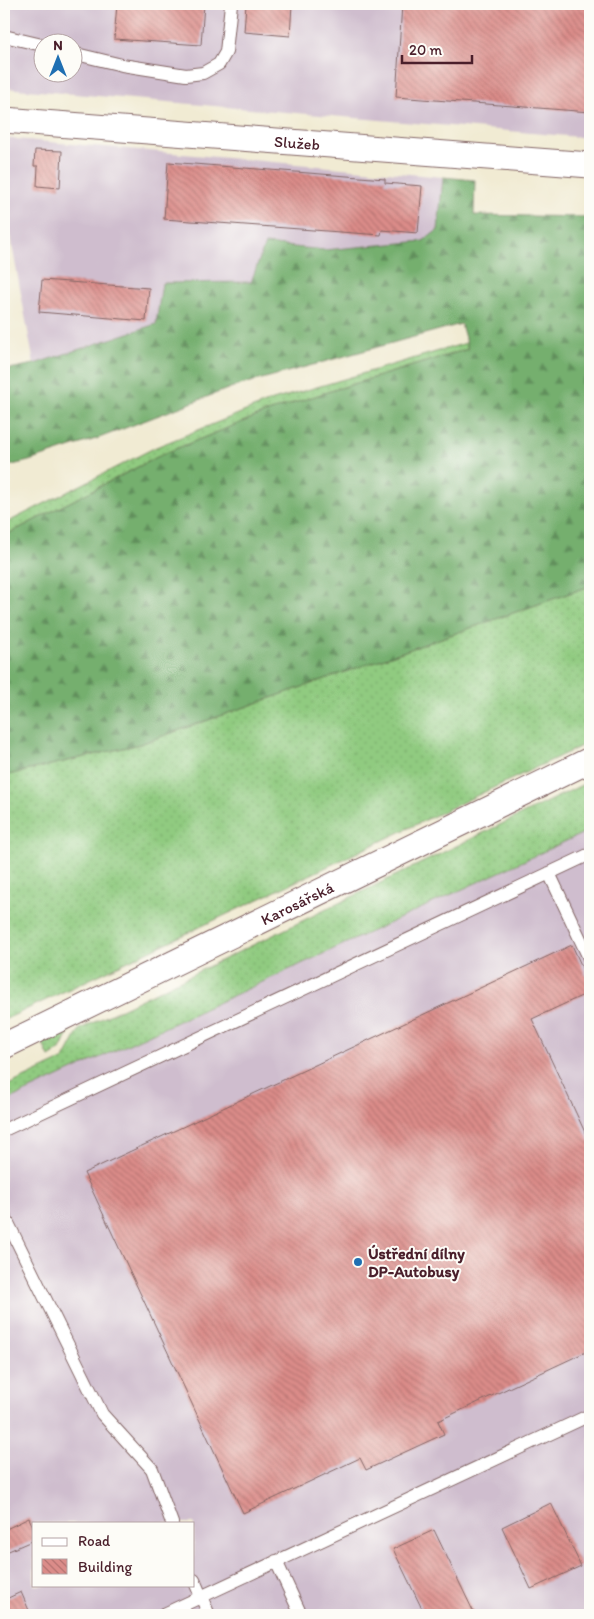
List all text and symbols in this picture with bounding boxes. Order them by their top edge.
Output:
north arrow [32,32,82,82]
scale bar [402,32,472,64]
text: N [53,37,63,54]
text: 20 m [409,41,443,59]
street label: Služeb [274,132,321,154]
street label: Karosářská [258,877,337,929]
place label: Ústřední dílny DP-Autobusy [368,1244,465,1282]
marker: Ústřední dílny DP-Autobusy [352,1256,364,1268]
legend [32,1522,195,1586]
text: Road [78,1532,111,1550]
text: Building [78,1558,132,1576]

